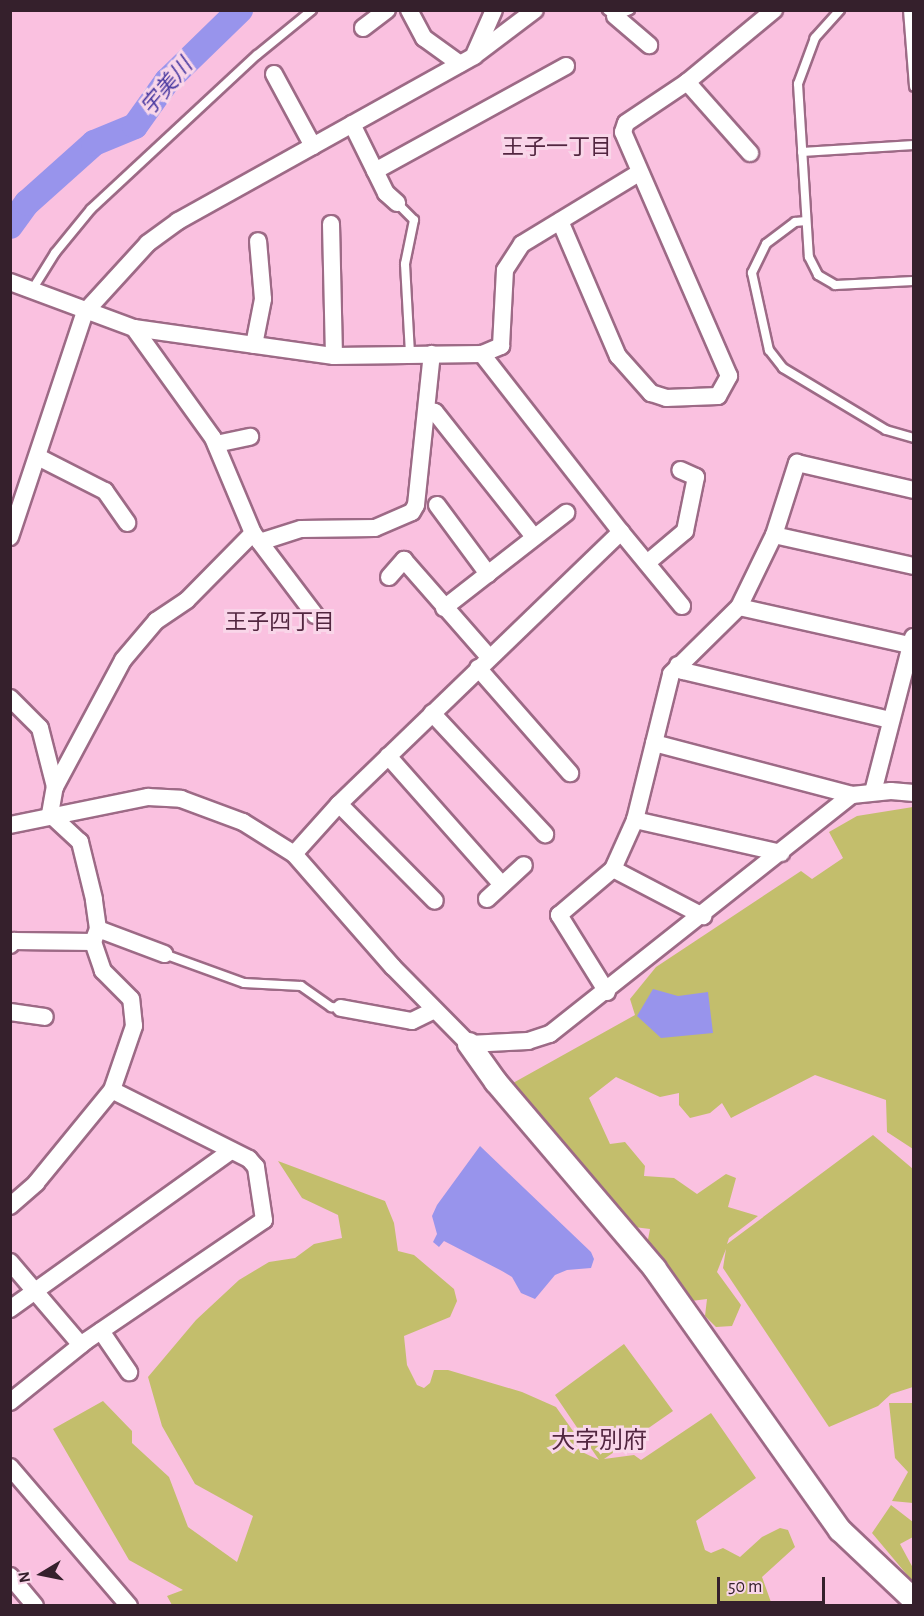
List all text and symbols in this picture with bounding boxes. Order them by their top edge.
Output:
water label: 宇美川 [136,53,198,121]
district label: 王子一丁目 [502,135,612,161]
district label: 王子四丁目 [225,610,335,636]
district label: 大字別府 [551,1428,647,1456]
north arrow [12,1544,72,1604]
scale bar [720,1565,828,1603]
text: N [15,1570,33,1584]
text: 50 m [728,1578,762,1596]

